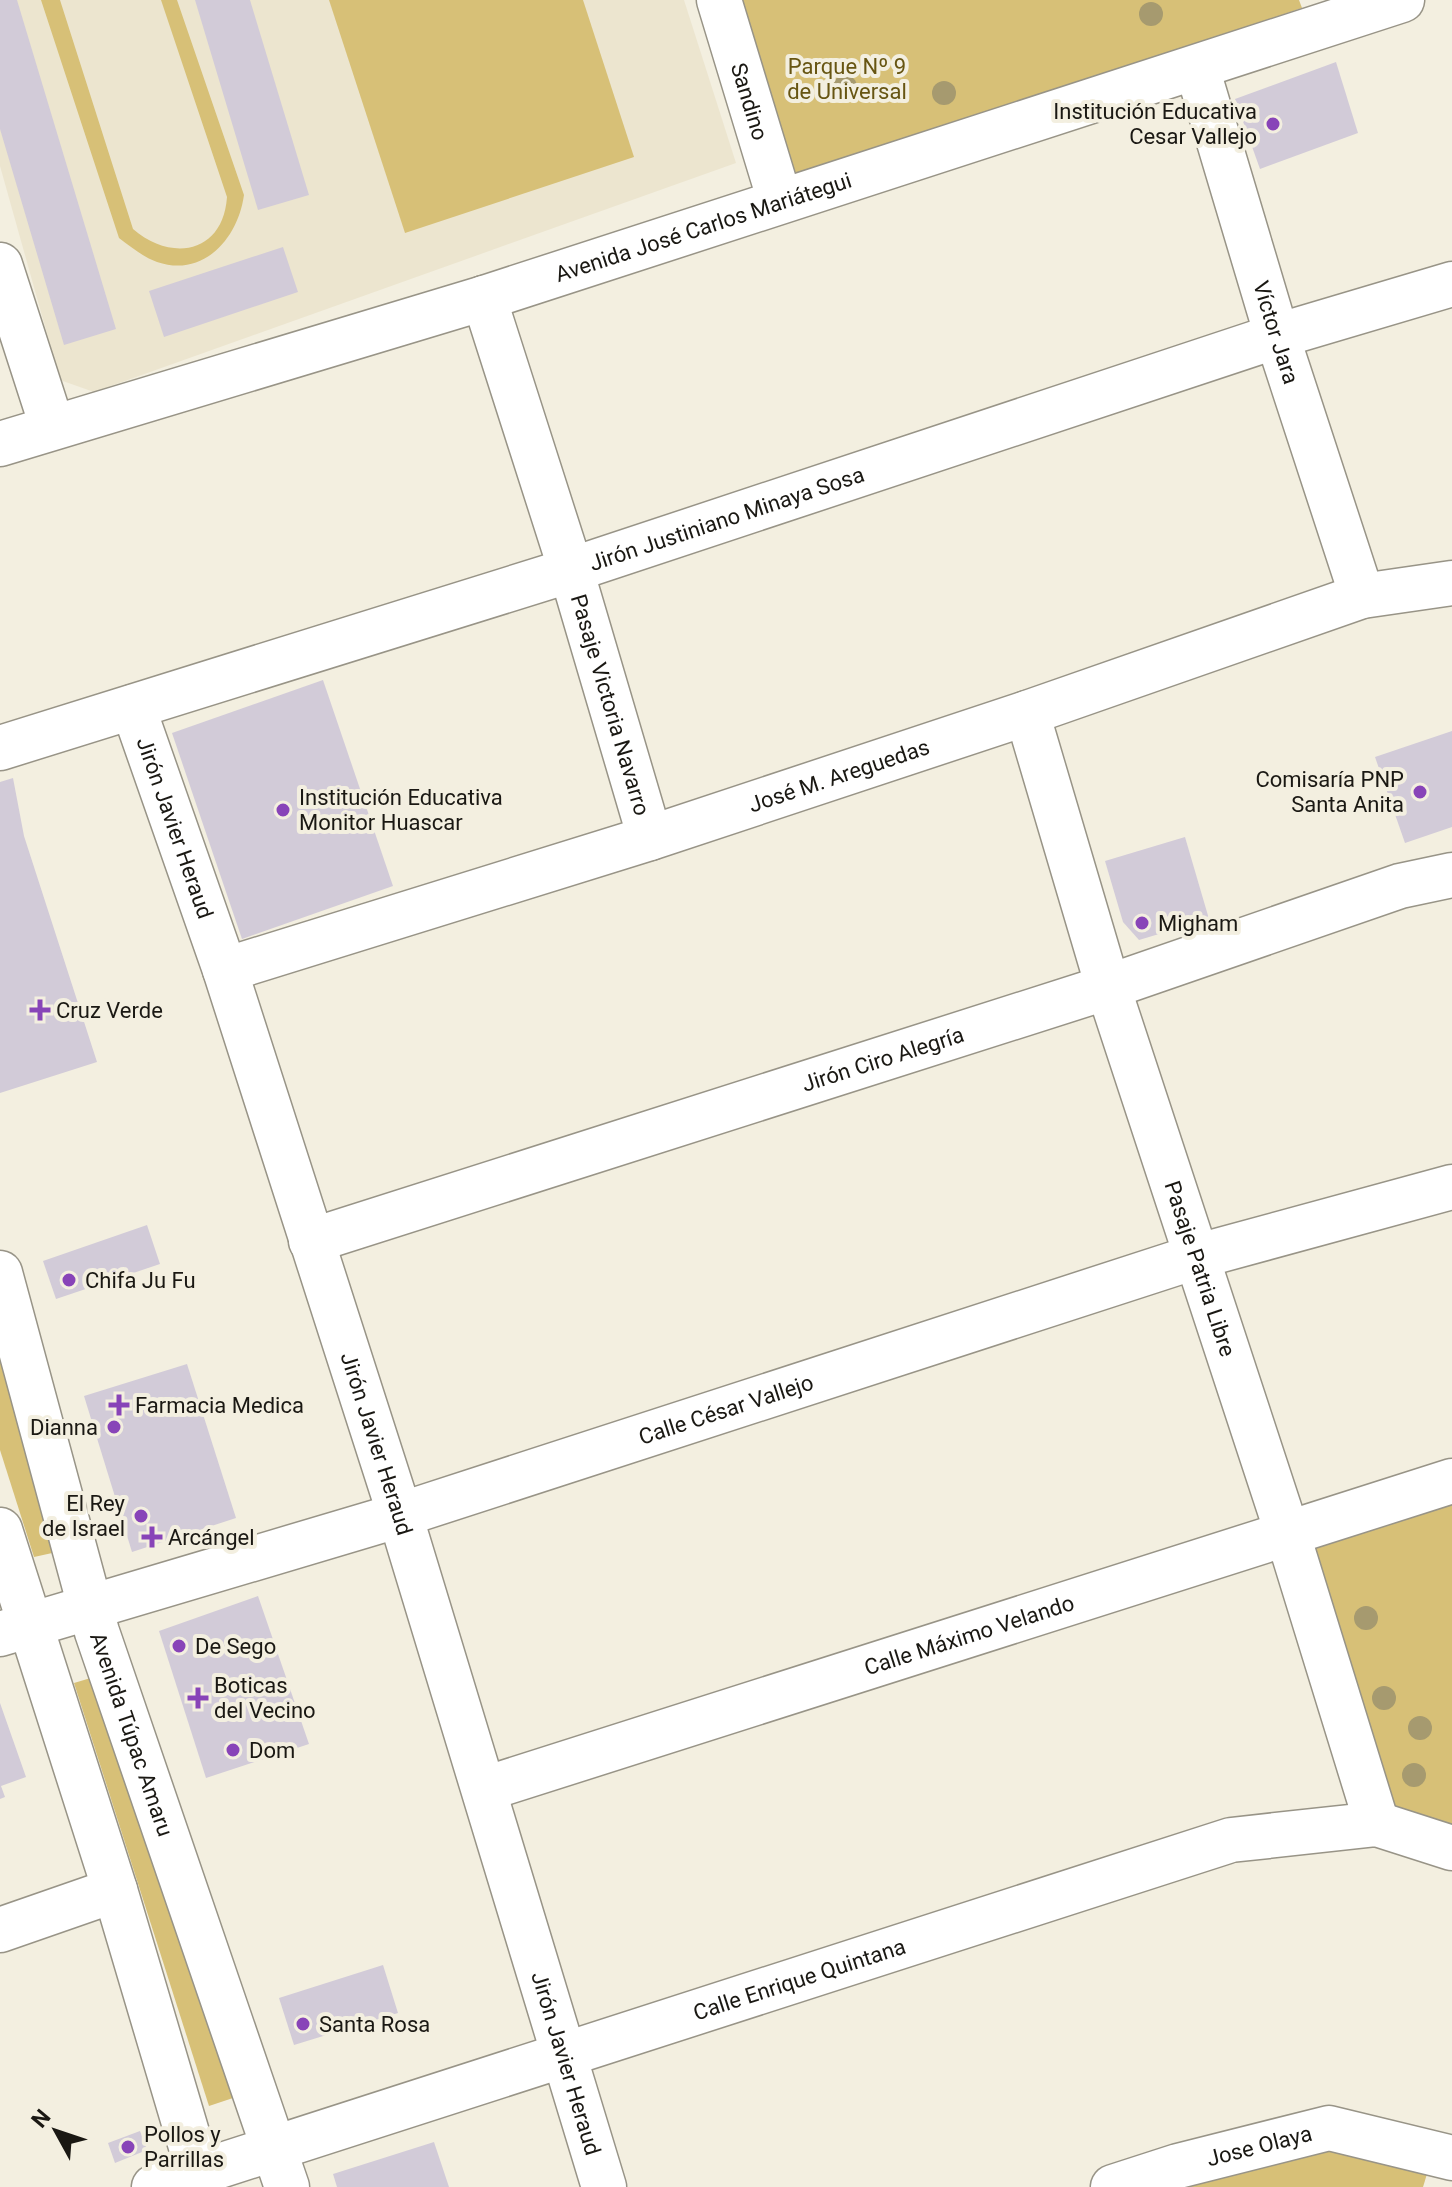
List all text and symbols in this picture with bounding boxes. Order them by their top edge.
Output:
park label: Parque Nº 9 de Universal [787,54,907,104]
street label: Sandino [726,60,773,143]
place label: Institución Educativa Cesar Vallejo [1053,99,1257,149]
marker: Institución Educativa Cesar Vallejo [1264,115,1282,133]
street label: Avenida José Carlos Mariátegui [552,167,854,287]
street label: Víctor Jara [1249,278,1304,387]
street label: Jirón Justiniano Minaya Sosa [586,461,867,576]
street label: Pasaje Victoria Navarro [566,591,655,818]
street label: Jirón Javier Heraud [132,734,219,922]
street label: José M. Areguedas [745,734,932,817]
place label: Comisaría PNP Santa Anita [1255,767,1404,817]
marker: Comisaría PNP Santa Anita [1411,783,1429,801]
place label: Institución Educativa Monitor Huascar [299,785,503,835]
marker: Institución Educativa Monitor Huascar [274,801,292,819]
place label: Migham [1158,911,1238,936]
marker: Migham [1133,914,1151,932]
place label: Cruz Verde [56,998,163,1023]
marker: Cruz Verde [31,1001,49,1019]
street label: Jirón Ciro Alegría [799,1021,967,1096]
street label: Pasaje Patria Libre [1160,1178,1241,1359]
place label: Chifa Ju Fu [85,1268,196,1293]
marker: Chifa Ju Fu [60,1271,78,1289]
street label: Jirón Javier Heraud [336,1349,418,1538]
street label: Calle César Vallejo [635,1369,816,1449]
place label: Farmacia Medica [135,1393,304,1418]
marker: Farmacia Medica [110,1396,128,1414]
place label: Dianna [30,1415,98,1440]
marker: Dianna [105,1418,123,1436]
place label: El Rey de Israel [42,1491,126,1541]
marker: El Rey de Israel [132,1507,150,1525]
place label: Arcángel [168,1525,255,1550]
marker: Arcángel [143,1528,161,1546]
street label: Calle Máximo Velando [861,1590,1077,1680]
street label: Avenida Túpac Amaru [86,1629,178,1839]
place label: De Sego [195,1634,276,1659]
marker: De Sego [170,1637,188,1655]
place label: Boticas del Vecino [214,1673,316,1723]
marker: Boticas del Vecino [189,1689,207,1707]
place label: Dom [249,1738,295,1763]
marker: Dom [224,1741,242,1759]
street label: Calle Enrique Quintana [690,1933,909,2025]
street label: Jirón Javier Heraud [527,1969,606,2158]
place label: Santa Rosa [319,2012,430,2037]
marker: Santa Rosa [294,2015,312,2033]
north arrow [16,2091,96,2171]
text: N [26,2104,56,2132]
street label: Jose Olaya [1204,2120,1314,2171]
place label: Pollos y Parrillas [144,2122,224,2172]
marker: Pollos y Parrillas [119,2138,137,2156]

